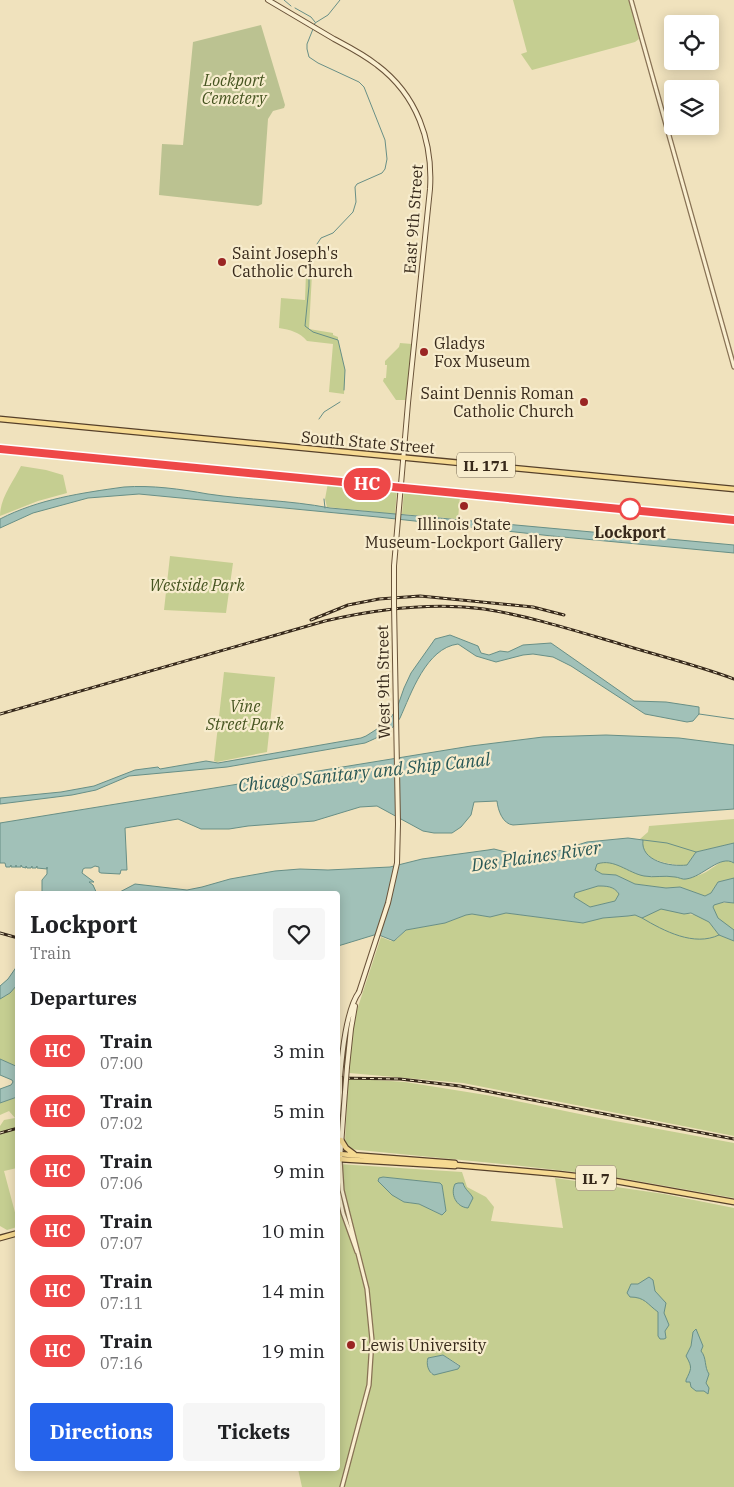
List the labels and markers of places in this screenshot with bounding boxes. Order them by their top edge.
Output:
place label: Saint Joseph's Catholic Church [232,243,353,281]
marker: Saint Joseph's Catholic Church [216,256,228,268]
place label: Gladys Fox Museum [434,333,530,371]
marker: Gladys Fox Museum [418,346,430,358]
place label: Saint Dennis Roman Catholic Church [421,383,574,421]
marker: Saint Dennis Roman Catholic Church [578,396,590,408]
marker: Lockport [619,498,641,520]
marker: Illinois State Museum-Lockport Gallery [458,500,470,512]
place label: Illinois State Museum-Lockport Gallery [365,514,564,552]
place label: Lockport [594,522,666,542]
place label: Lewis University [361,1335,487,1355]
marker: Lewis University [345,1339,357,1351]

